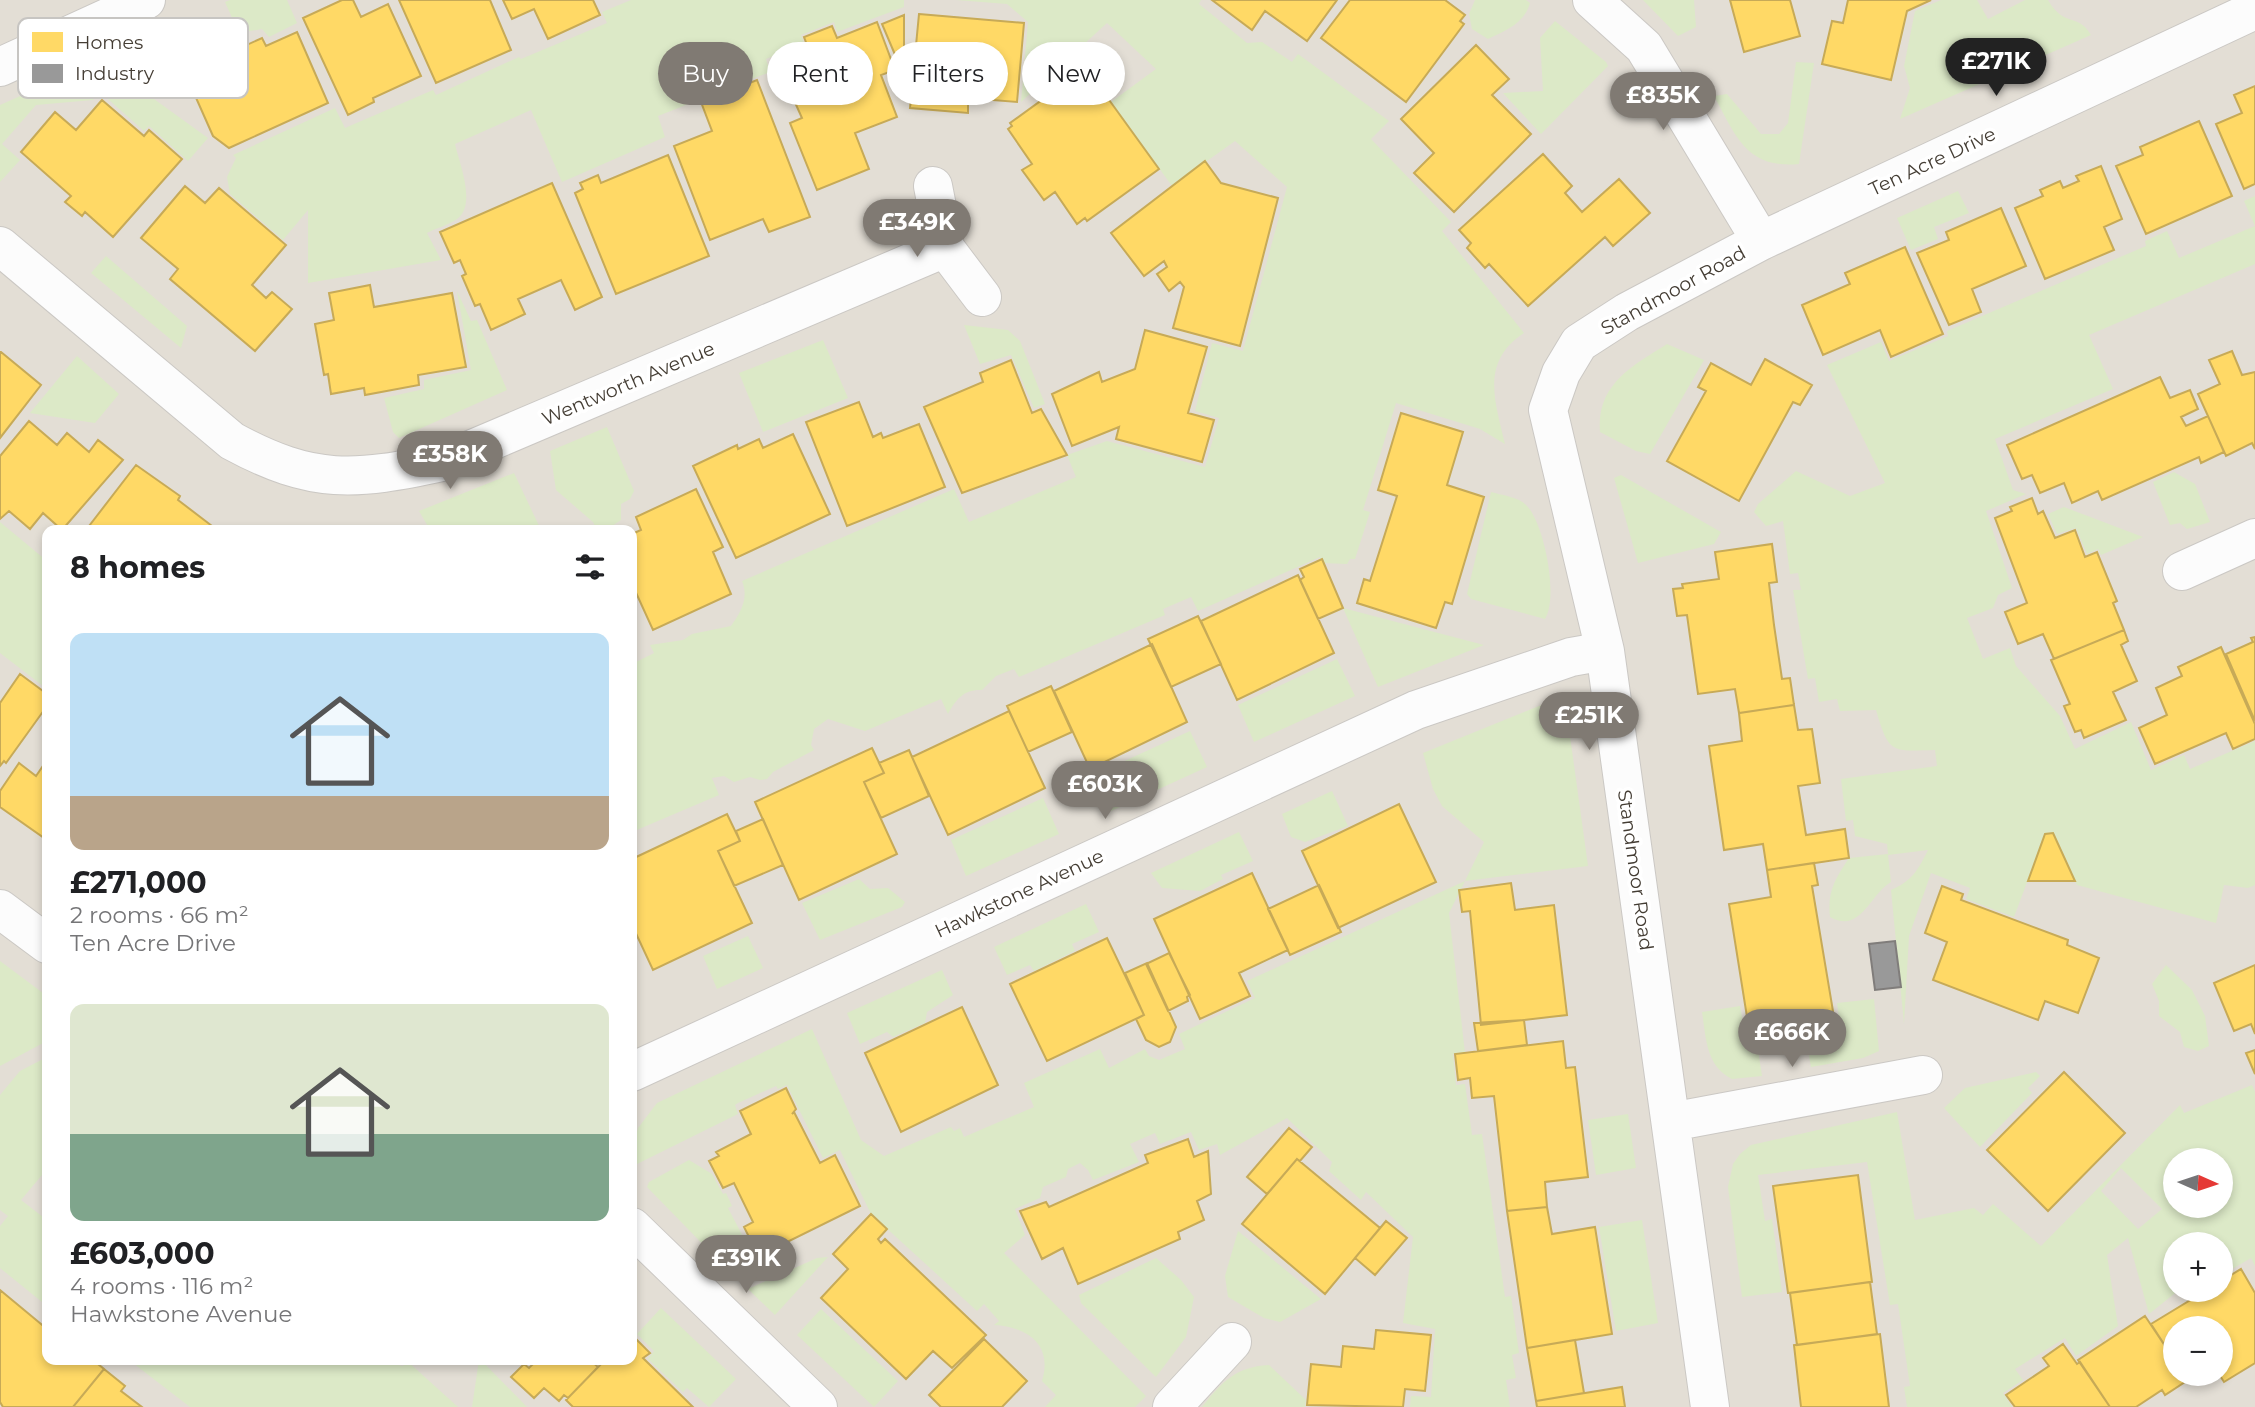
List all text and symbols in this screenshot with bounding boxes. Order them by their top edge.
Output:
legend [18,18,248,98]
text: Homes [75,31,143,54]
pin: £271K [1947,38,2045,98]
chip: Buy [658,42,753,105]
chip: Rent [767,42,873,105]
chip: Filters [887,42,1008,105]
chip: New [1022,42,1125,105]
text: £271K [1961,47,2031,75]
text: Industry [75,62,155,85]
pin: £835K [1614,72,1712,132]
text: £835K [1626,81,1700,109]
street label: Ten Acre Drive [1865,122,1999,201]
pin: £349K [868,200,966,259]
text: £349K [879,208,955,236]
street label: Standmoor Road [1597,241,1750,340]
street label: Wentworth Avenue [538,337,718,430]
pin: £358K [401,432,499,491]
text: £358K [413,440,487,468]
icon: filters [571,548,609,586]
text: 8 homes [70,549,205,586]
icon: home [277,678,403,804]
pin: £251K [1540,692,1638,752]
text: £251K [1555,701,1623,729]
pin: £603K [1056,762,1154,821]
text: £603K [1067,770,1143,798]
street label: Standmoor Road [1613,788,1658,952]
street label: Hawkstone Avenue [931,844,1107,943]
text: £271,000 [70,864,207,901]
text: 2 rooms · 66 m² [70,901,249,929]
text: Ten Acre Drive [70,929,236,957]
pin: £666K [1743,1010,1841,1069]
text: £666K [1754,1018,1830,1046]
icon: home [277,1049,403,1175]
north arrow [2163,1148,2233,1218]
map controls [2163,1148,2233,1386]
button: + [2163,1232,2233,1302]
text: £603,000 [70,1235,215,1272]
pin: £391K [697,1236,795,1295]
text: £391K [711,1244,781,1272]
text: 4 rooms · 116 m² [70,1272,253,1300]
text: Hawkstone Avenue [70,1300,292,1328]
button: − [2163,1316,2233,1386]

